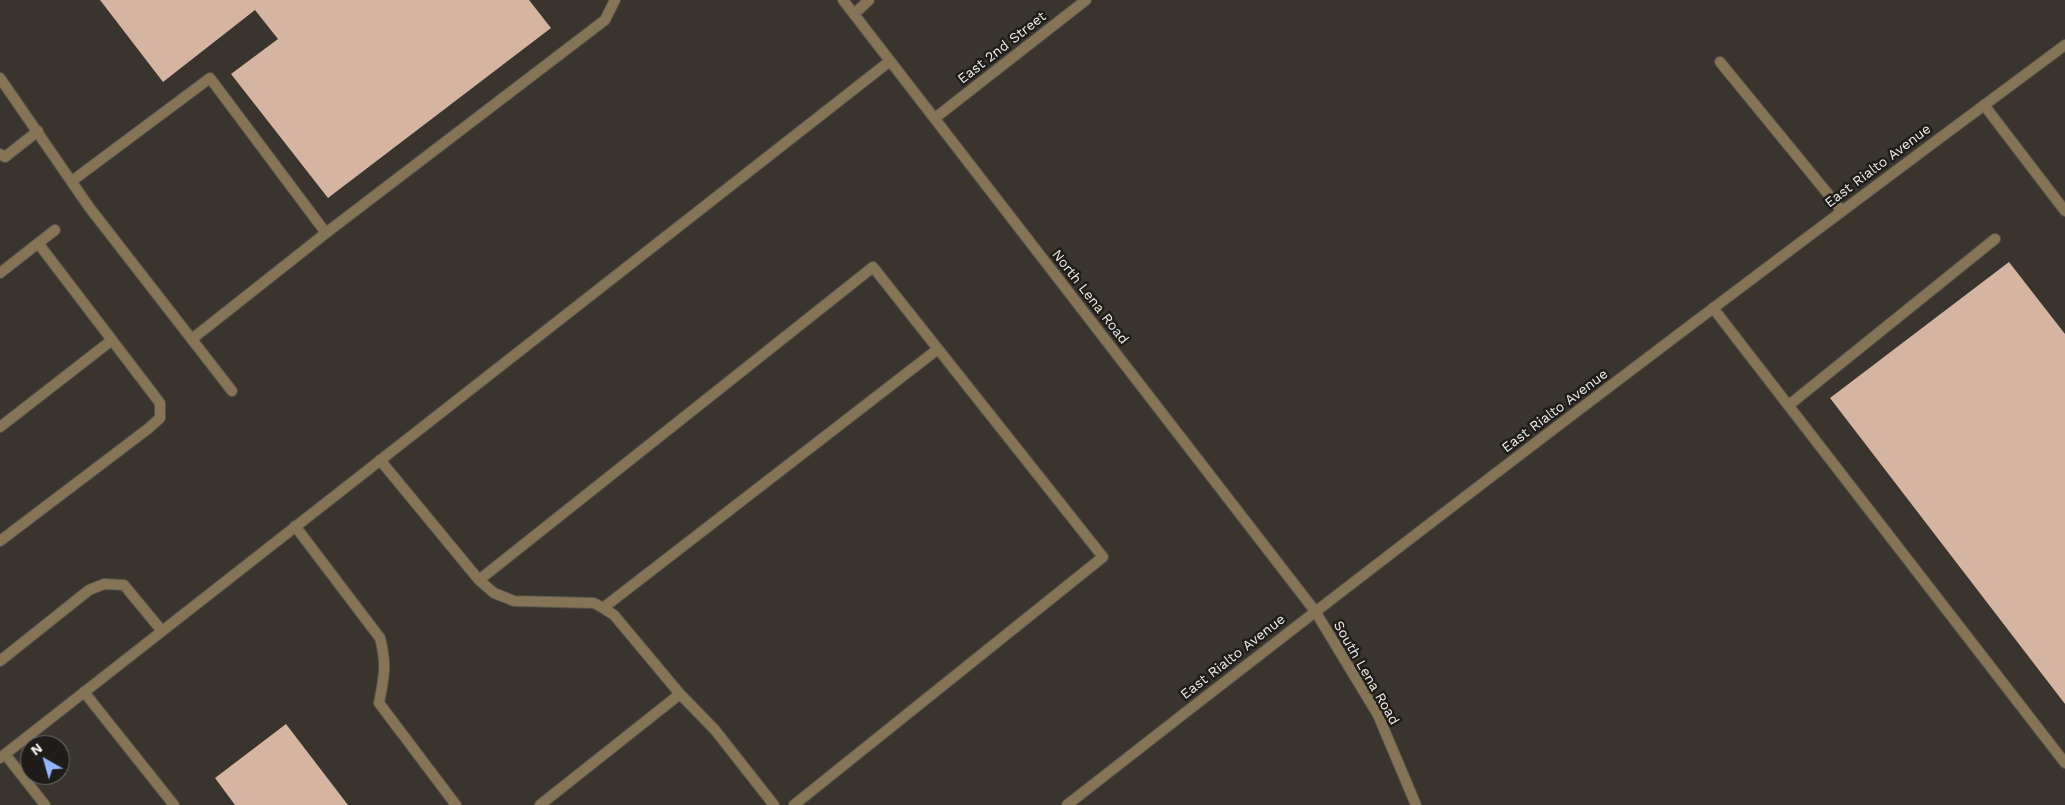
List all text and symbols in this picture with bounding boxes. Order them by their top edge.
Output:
street label: East 2nd Street [955,8,1049,88]
street label: East Rialto Avenue [1822,121,1934,211]
street label: North Lena Road [1048,247,1132,347]
street label: East Rialto Avenue [1499,366,1611,456]
street label: East Rialto Avenue [1177,611,1289,703]
street label: South Lena Road [1329,618,1403,728]
north arrow [20,735,70,785]
text: N [27,739,45,758]

